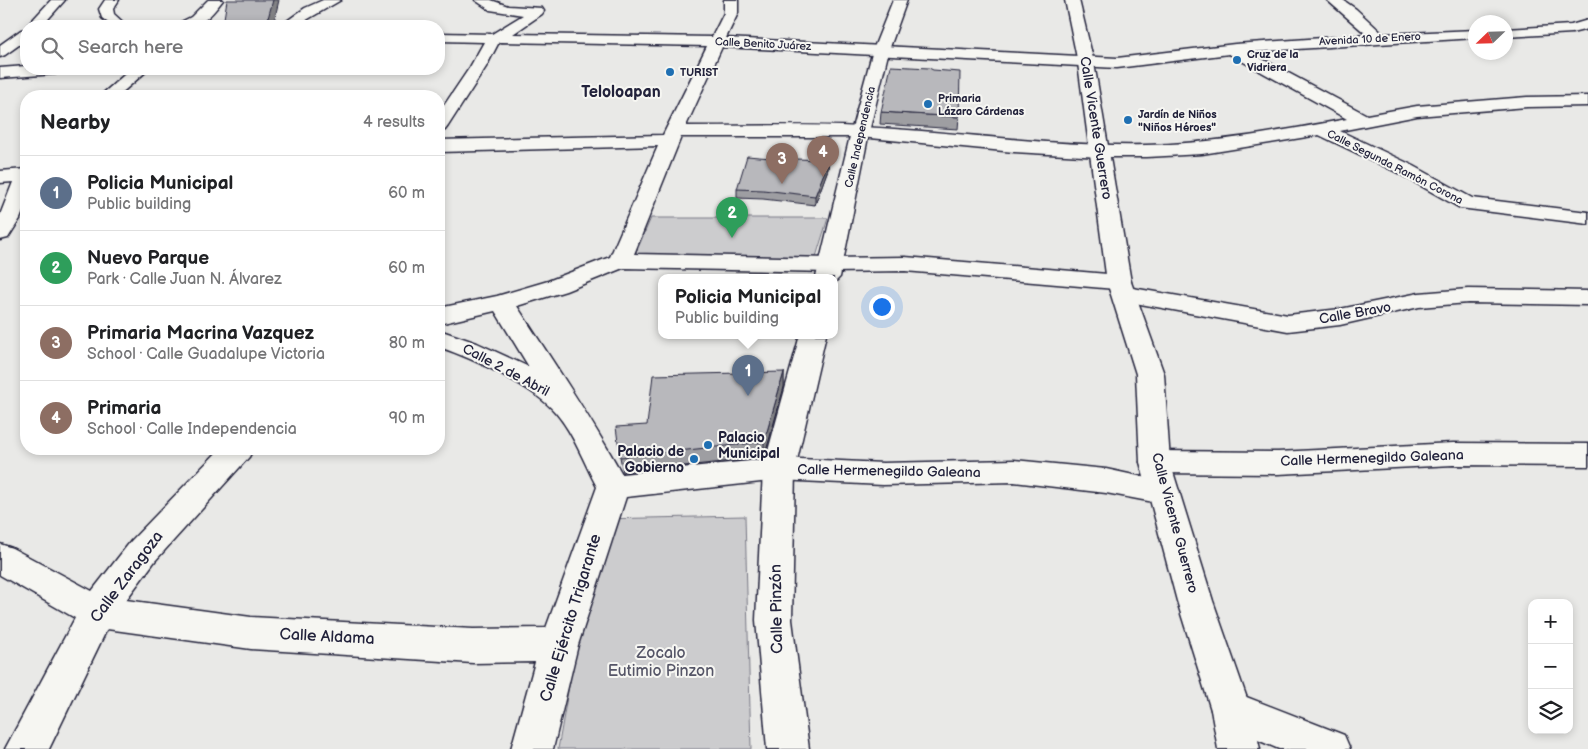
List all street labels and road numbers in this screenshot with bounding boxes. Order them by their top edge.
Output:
street label: Avenida 10 de Enero [1319,30,1421,48]
street label: Calle Benito Juárez [714,35,812,53]
street label: Calle Vicente Guerrero [1076,55,1116,201]
street label: Calle Independencia [842,85,878,189]
street label: Calle Segunda Ramón Corona [1325,127,1465,207]
street label: Calle Bravo [1318,298,1392,328]
street label: Calle 2 de Abril [460,340,552,400]
street label: Calle Hermenegildo Galeana [1280,446,1464,470]
street label: Calle Vicente Guerrero [1148,451,1202,595]
street label: Calle Hermenegildo Galeana [797,461,981,481]
street label: Calle Zaragoza [86,528,168,626]
street label: Calle Ejército Trigarante [536,531,606,704]
street label: Calle Pinzón [767,564,787,654]
street label: Calle Aldama [279,625,375,649]

